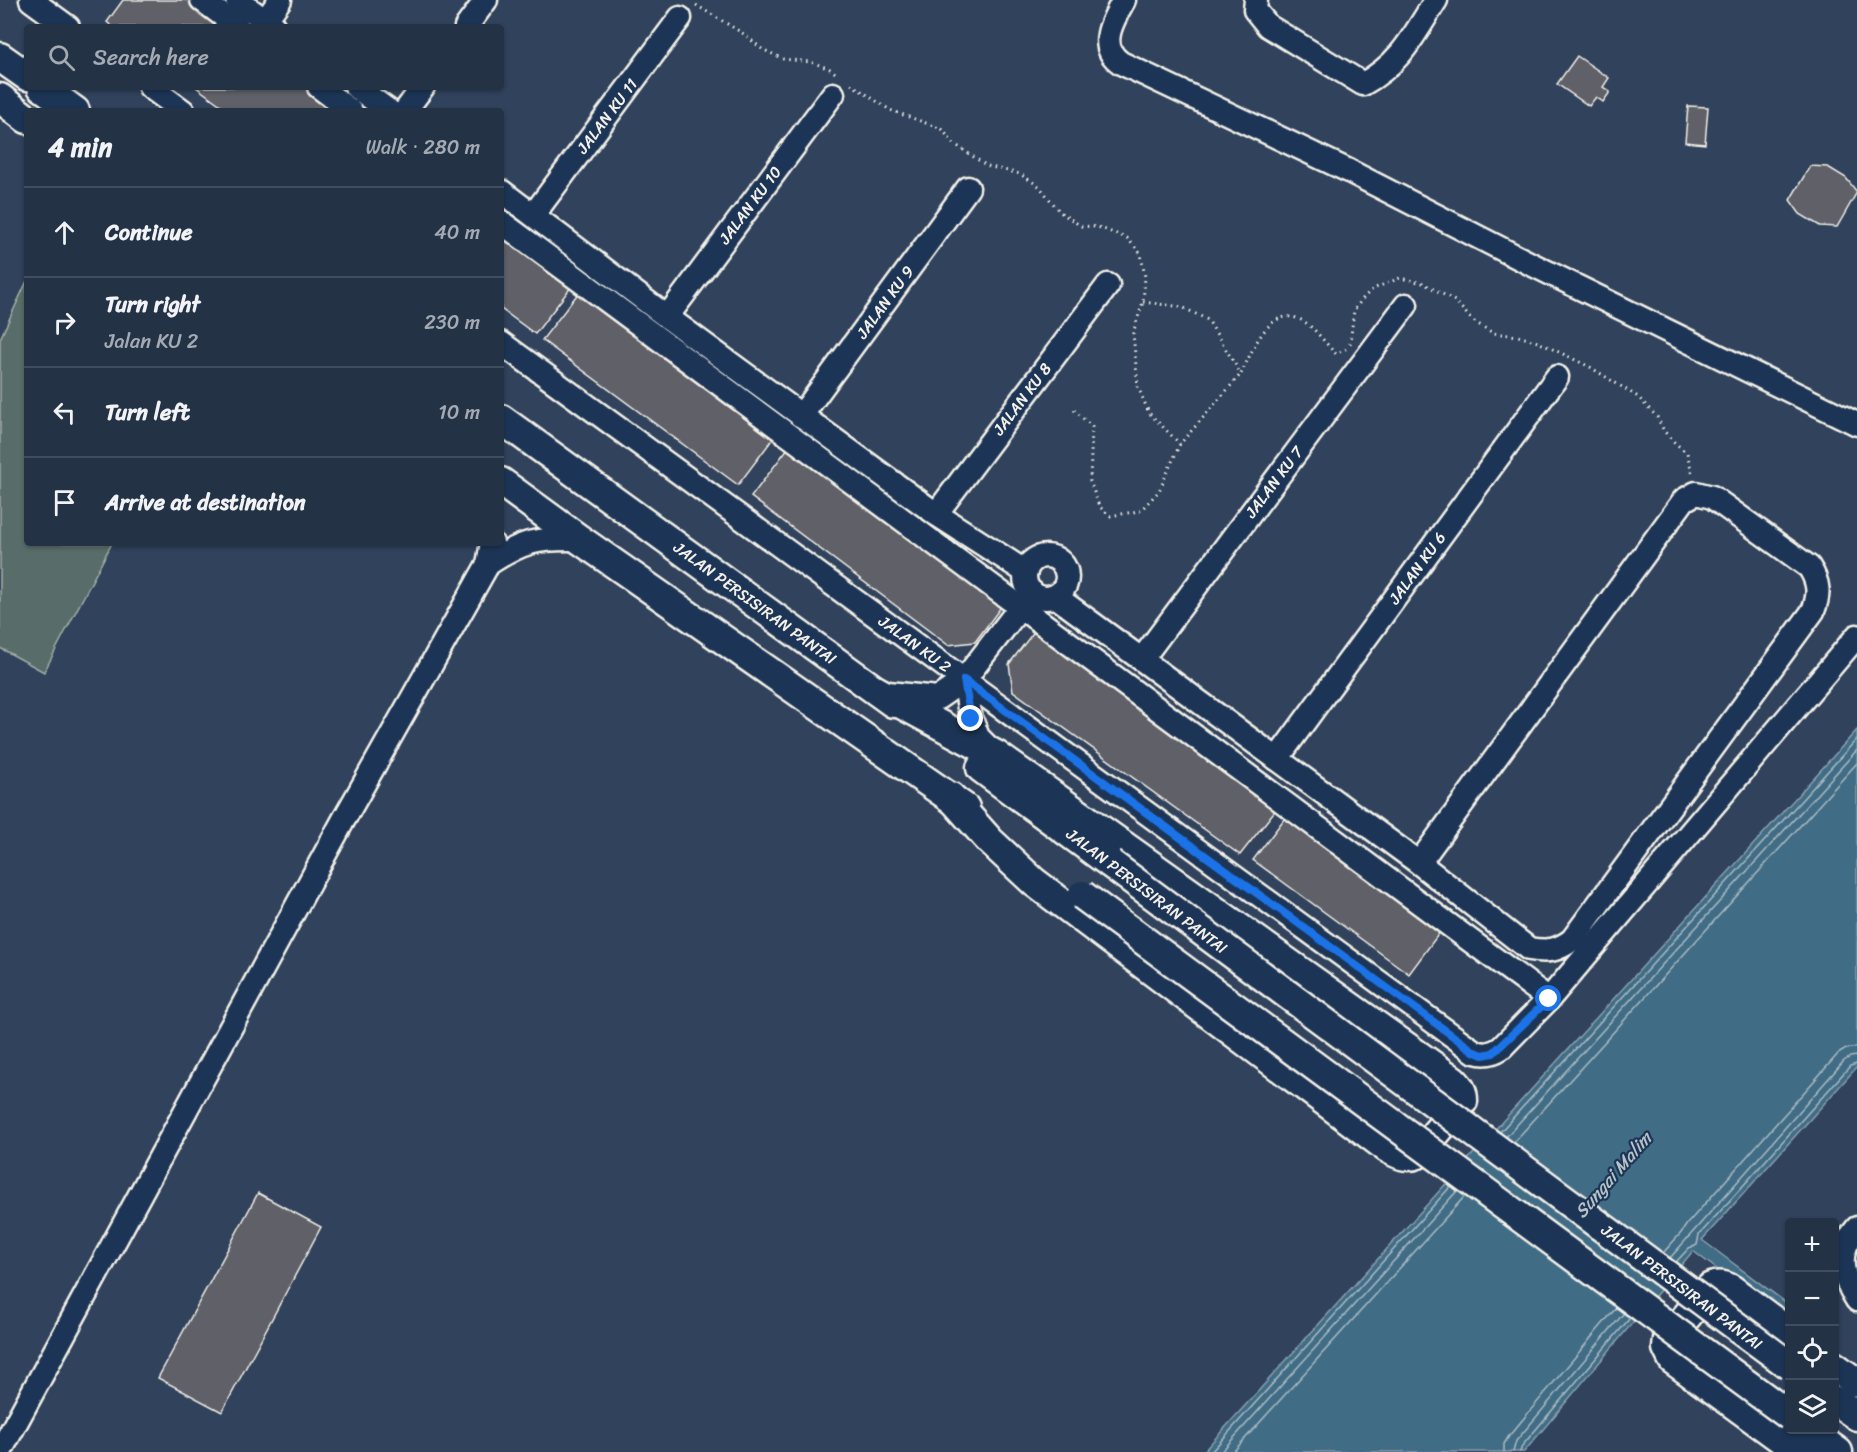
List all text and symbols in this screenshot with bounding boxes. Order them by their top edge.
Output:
search box [24,24,504,90]
text: Search here [93,38,209,77]
icon: search [45,41,78,74]
street label: JALAN KU 11 [568,72,645,161]
text: 4 min [48,124,112,170]
text: Walk · 280 m [366,130,480,165]
street label: JALAN KU 10 [710,159,789,251]
text: Continue [105,213,193,252]
text: 40 m [434,215,480,250]
icon: ahead [48,216,81,249]
street label: JALAN KU 9 [848,259,922,346]
text: Turn right [105,285,200,324]
text: 230 m [424,305,480,340]
icon: right [48,306,81,339]
text: Jalan KU 2 [105,324,198,359]
street label: JALAN KU 8 [984,356,1059,442]
text: Turn left [105,393,190,432]
text: 10 m [438,395,480,430]
icon: left [48,396,81,429]
street label: JALAN KU 7 [1236,439,1311,525]
text: Arrive at destination [105,483,306,522]
icon: arrive [48,486,81,519]
street label: JALAN KU 6 [1380,525,1454,611]
street label: JALAN PERSISIRAN PANTAI [666,533,843,672]
street label: JALAN KU 2 [871,607,958,681]
route end [957,705,983,731]
street label: JALAN PERSISIRAN PANTAI [1059,820,1234,962]
route start [1535,985,1561,1011]
water label: Sungai Malim [1566,1123,1661,1226]
street label: JALAN PERSISIRAN PANTAI [1594,1216,1769,1358]
map controls [1785,1218,1839,1434]
button: + [1785,1218,1839,1272]
button: − [1785,1272,1839,1326]
button: locate [1785,1326,1839,1380]
button: layers [1785,1380,1839,1434]

